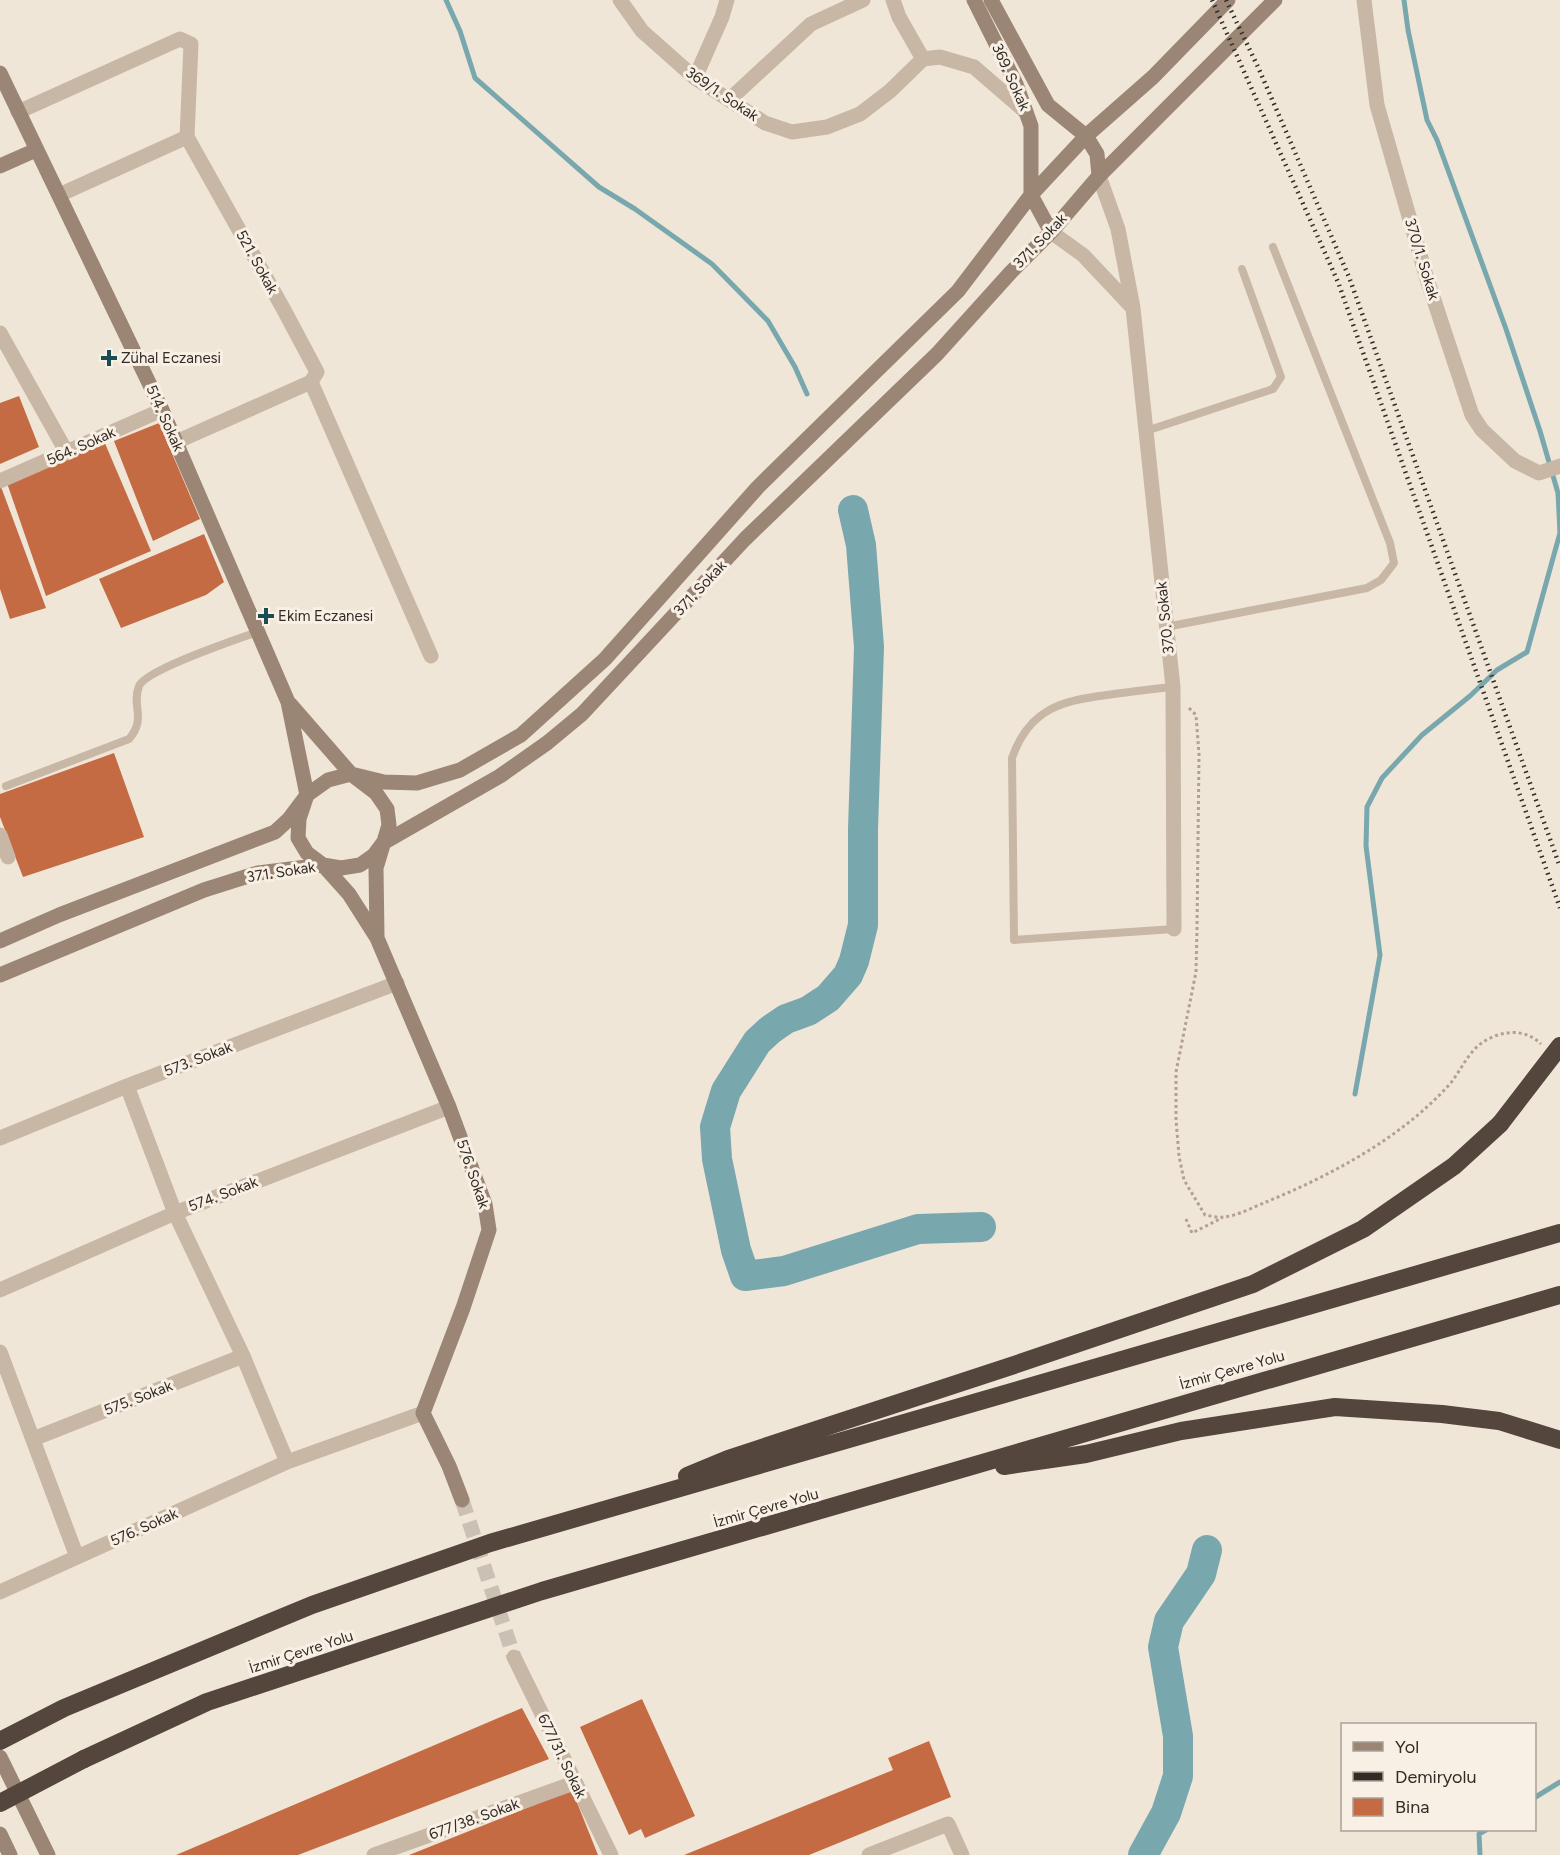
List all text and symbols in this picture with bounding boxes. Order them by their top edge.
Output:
street label: 369. Sokak [988,40,1034,114]
street label: 369/1. Sokak [682,63,762,125]
street label: 371. Sokak [1009,209,1071,272]
street label: 370/1. Sokak [1401,216,1443,303]
street label: 521. Sokak [232,227,282,298]
place label: Zühal Eczanesi [121,349,221,367]
marker: Zühal Eczanesi [102,351,116,365]
street label: 514. Sokak [142,382,188,455]
street label: 564. Sokak [44,423,119,469]
street label: 371. Sokak [670,556,731,619]
street label: 370. Sokak [1152,580,1178,655]
place label: Ekim Eczanesi [278,607,373,625]
marker: Ekim Eczanesi [259,609,273,623]
street label: 371. Sokak [245,858,317,886]
street label: 573. Sokak [161,1038,235,1080]
street label: 576. Sokak [453,1137,493,1212]
street label: 574. Sokak [186,1172,261,1215]
street label: İzmir Çevre Yolu [1177,1346,1287,1394]
street label: 575. Sokak [101,1376,176,1419]
street label: İzmir Çevre Yolu [711,1484,821,1532]
street label: 576. Sokak [107,1504,181,1550]
street label: İzmir Çevre Yolu [247,1627,355,1677]
street label: 677/31. Sokak [534,1711,590,1802]
legend [1341,1723,1536,1831]
text: Yol [1395,1736,1419,1758]
text: Demiryolu [1395,1766,1477,1788]
street label: 677/38. Sokak [426,1794,522,1844]
text: Bina [1395,1796,1429,1818]

